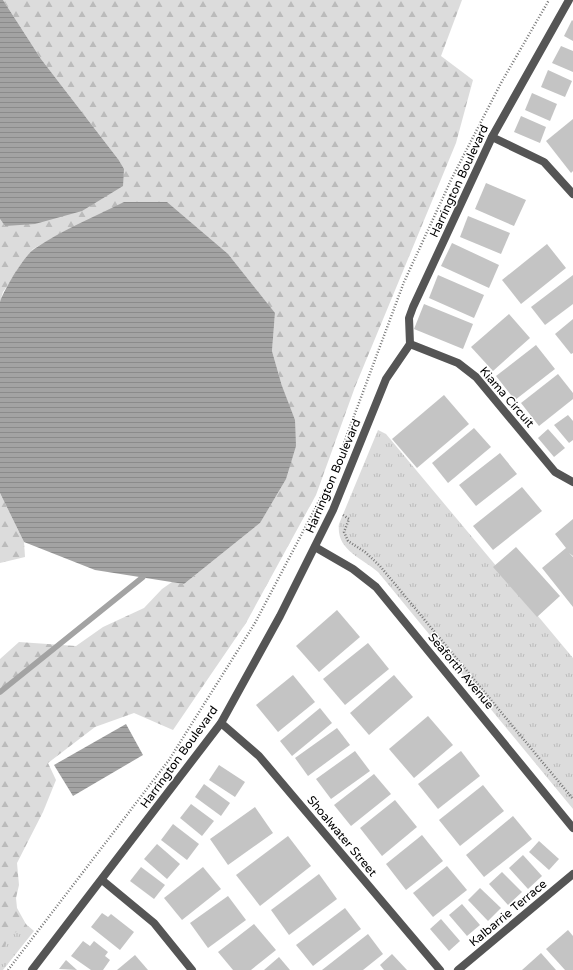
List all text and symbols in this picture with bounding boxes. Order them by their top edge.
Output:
street label: Harrington Boulevard [427,122,491,240]
street label: Kiama Circuit [477,364,537,430]
street label: Harrington Boulevard [303,417,363,535]
street label: Seaforth Avenue [425,630,497,712]
street label: Harrington Boulevard [137,703,221,811]
street label: Shoalwater Street [304,793,380,879]
street label: Kalbarrie Terrace [467,876,550,949]

